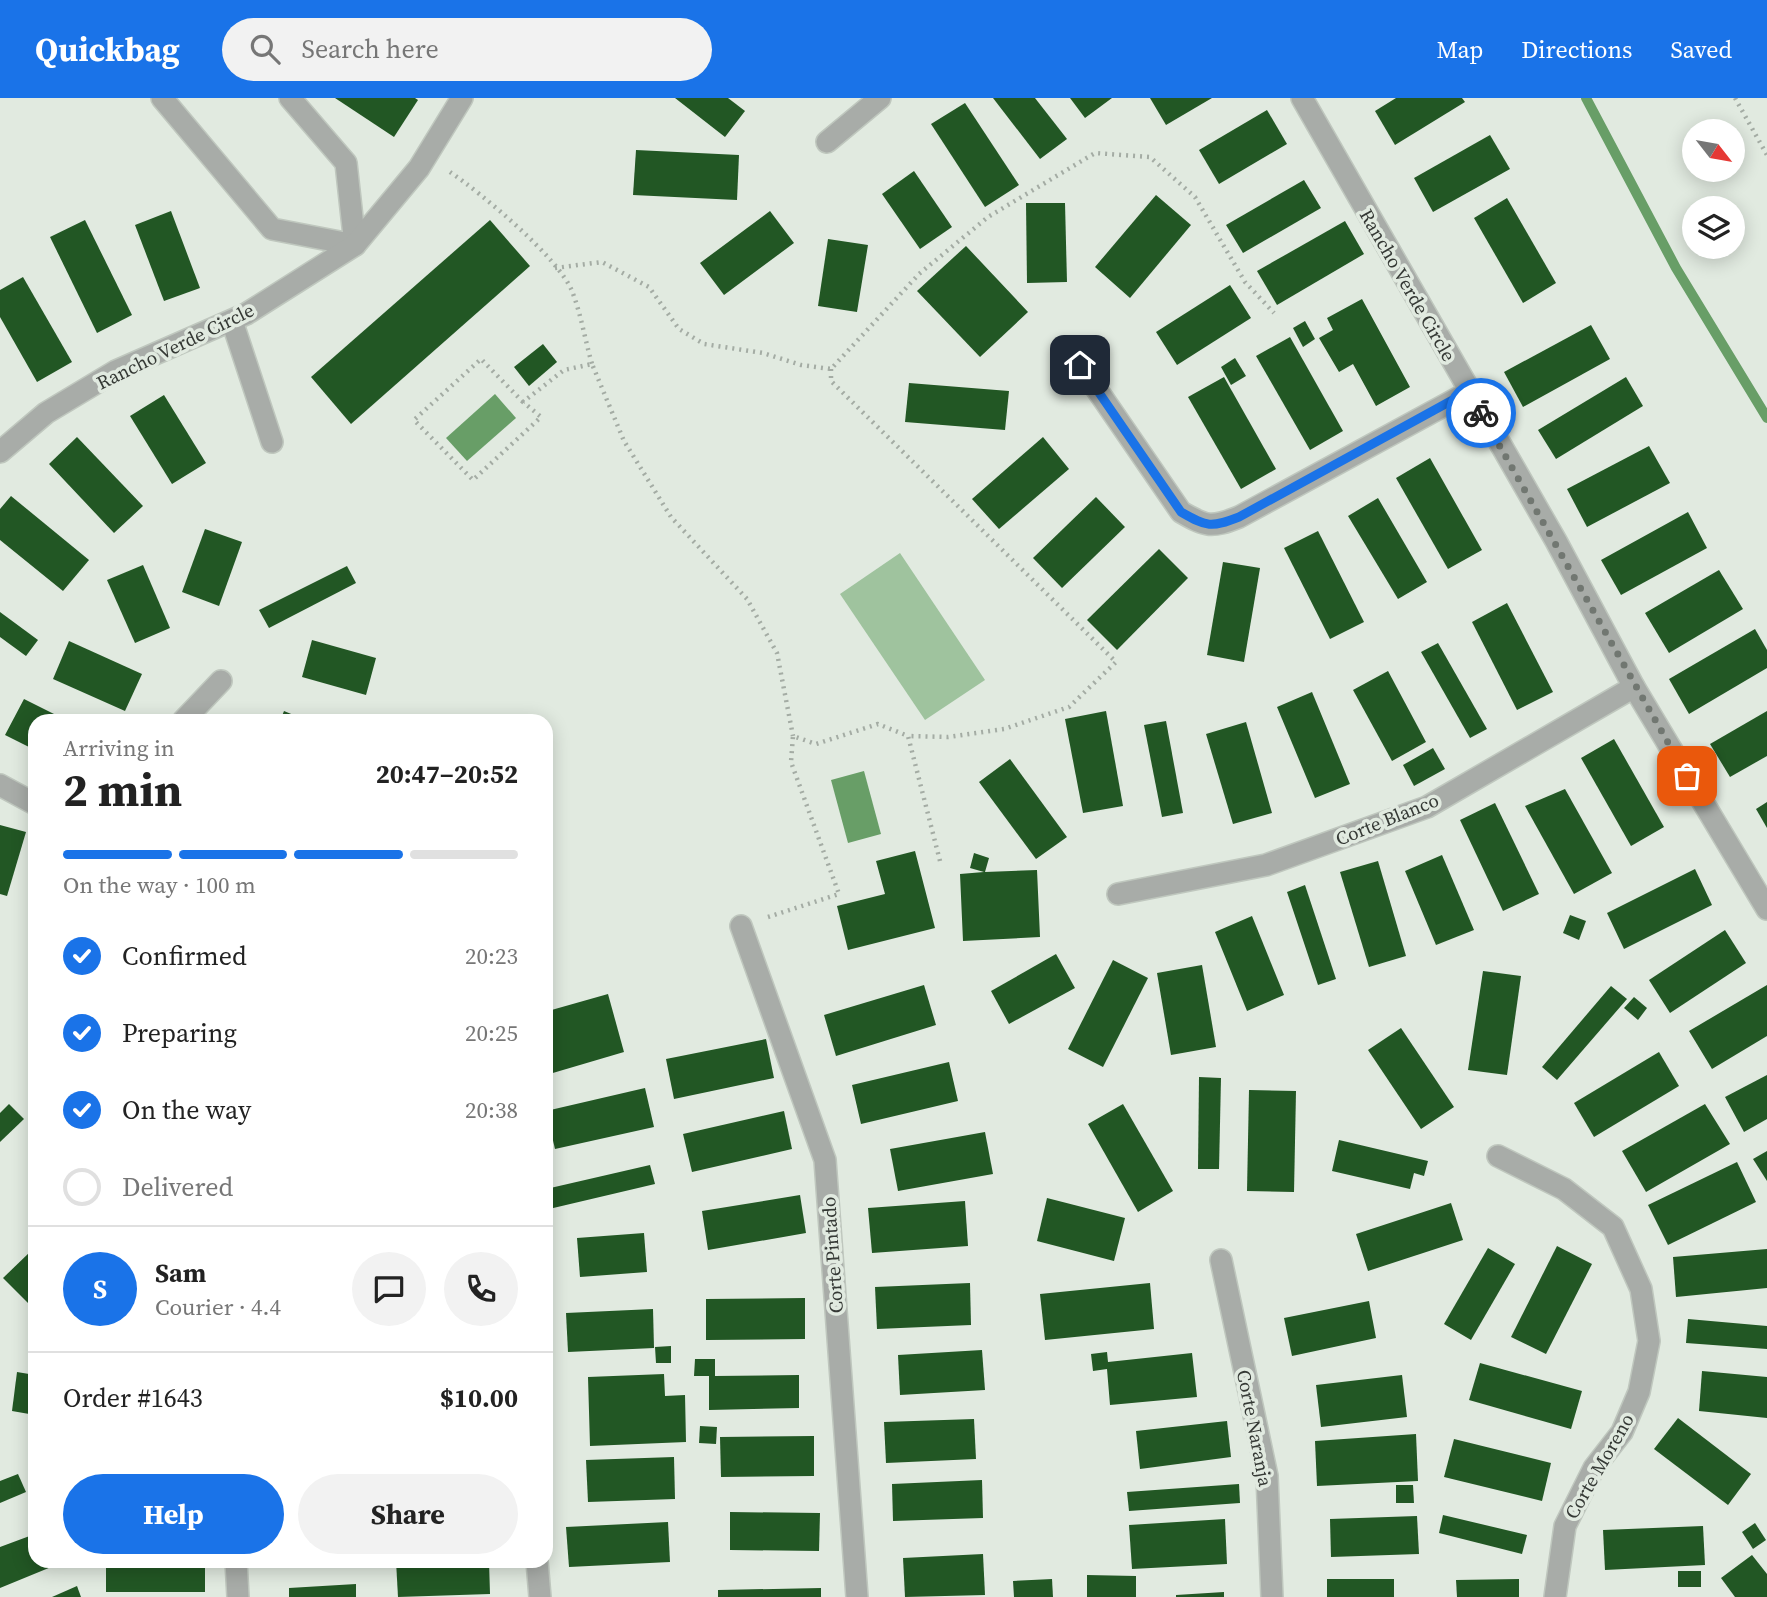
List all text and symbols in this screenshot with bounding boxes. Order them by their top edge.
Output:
search box [222,18,712,81]
text: Quickbag [35,27,180,72]
icon: search [246,30,284,68]
text: Search here [302,31,439,67]
text: Map [1436,33,1483,66]
text: Directions [1521,33,1632,66]
text: Saved [1670,33,1732,66]
north arrow [1682,119,1745,182]
map controls [1682,119,1745,259]
button: layers [1682,196,1745,259]
street label: Rancho Verde Circle [1354,204,1462,366]
street label: Rancho Verde Circle [92,297,258,395]
pin [1050,335,1110,395]
icon: home [1061,346,1099,384]
courier [1446,378,1516,448]
icon: bike [1462,394,1500,432]
text: Arriving in [63,732,175,764]
pin [1657,746,1717,806]
text: 20:47–20:52 [376,756,518,792]
icon: bag [1668,757,1706,795]
text: 2 min [63,758,182,821]
street label: Corte Blanco [1332,787,1442,851]
text: On the way · 100 m [63,869,256,901]
icon: check [63,937,101,975]
text: Confirmed [122,938,247,974]
text: 20:23 [465,940,518,972]
icon: check [63,1014,101,1052]
text: Preparing [122,1015,237,1051]
text: 20:25 [465,1017,518,1049]
icon: check [63,1091,101,1129]
text: On the way [122,1092,251,1128]
text: 20:38 [465,1094,518,1126]
text: Delivered [122,1169,233,1205]
street label: Corte Pintado [815,1196,849,1314]
button: chat [352,1252,426,1326]
button: phone [444,1252,518,1326]
text: Sam [155,1255,206,1291]
text: S [93,1271,107,1307]
text: Courier · 4.4 [155,1291,281,1323]
street label: Corte Naranja [1231,1367,1279,1489]
text: Order #1643 [63,1380,203,1416]
text: $10.00 [440,1380,518,1416]
street label: Corte Moreno [1558,1408,1640,1524]
button: Help [63,1474,284,1554]
button: Share [298,1474,518,1554]

